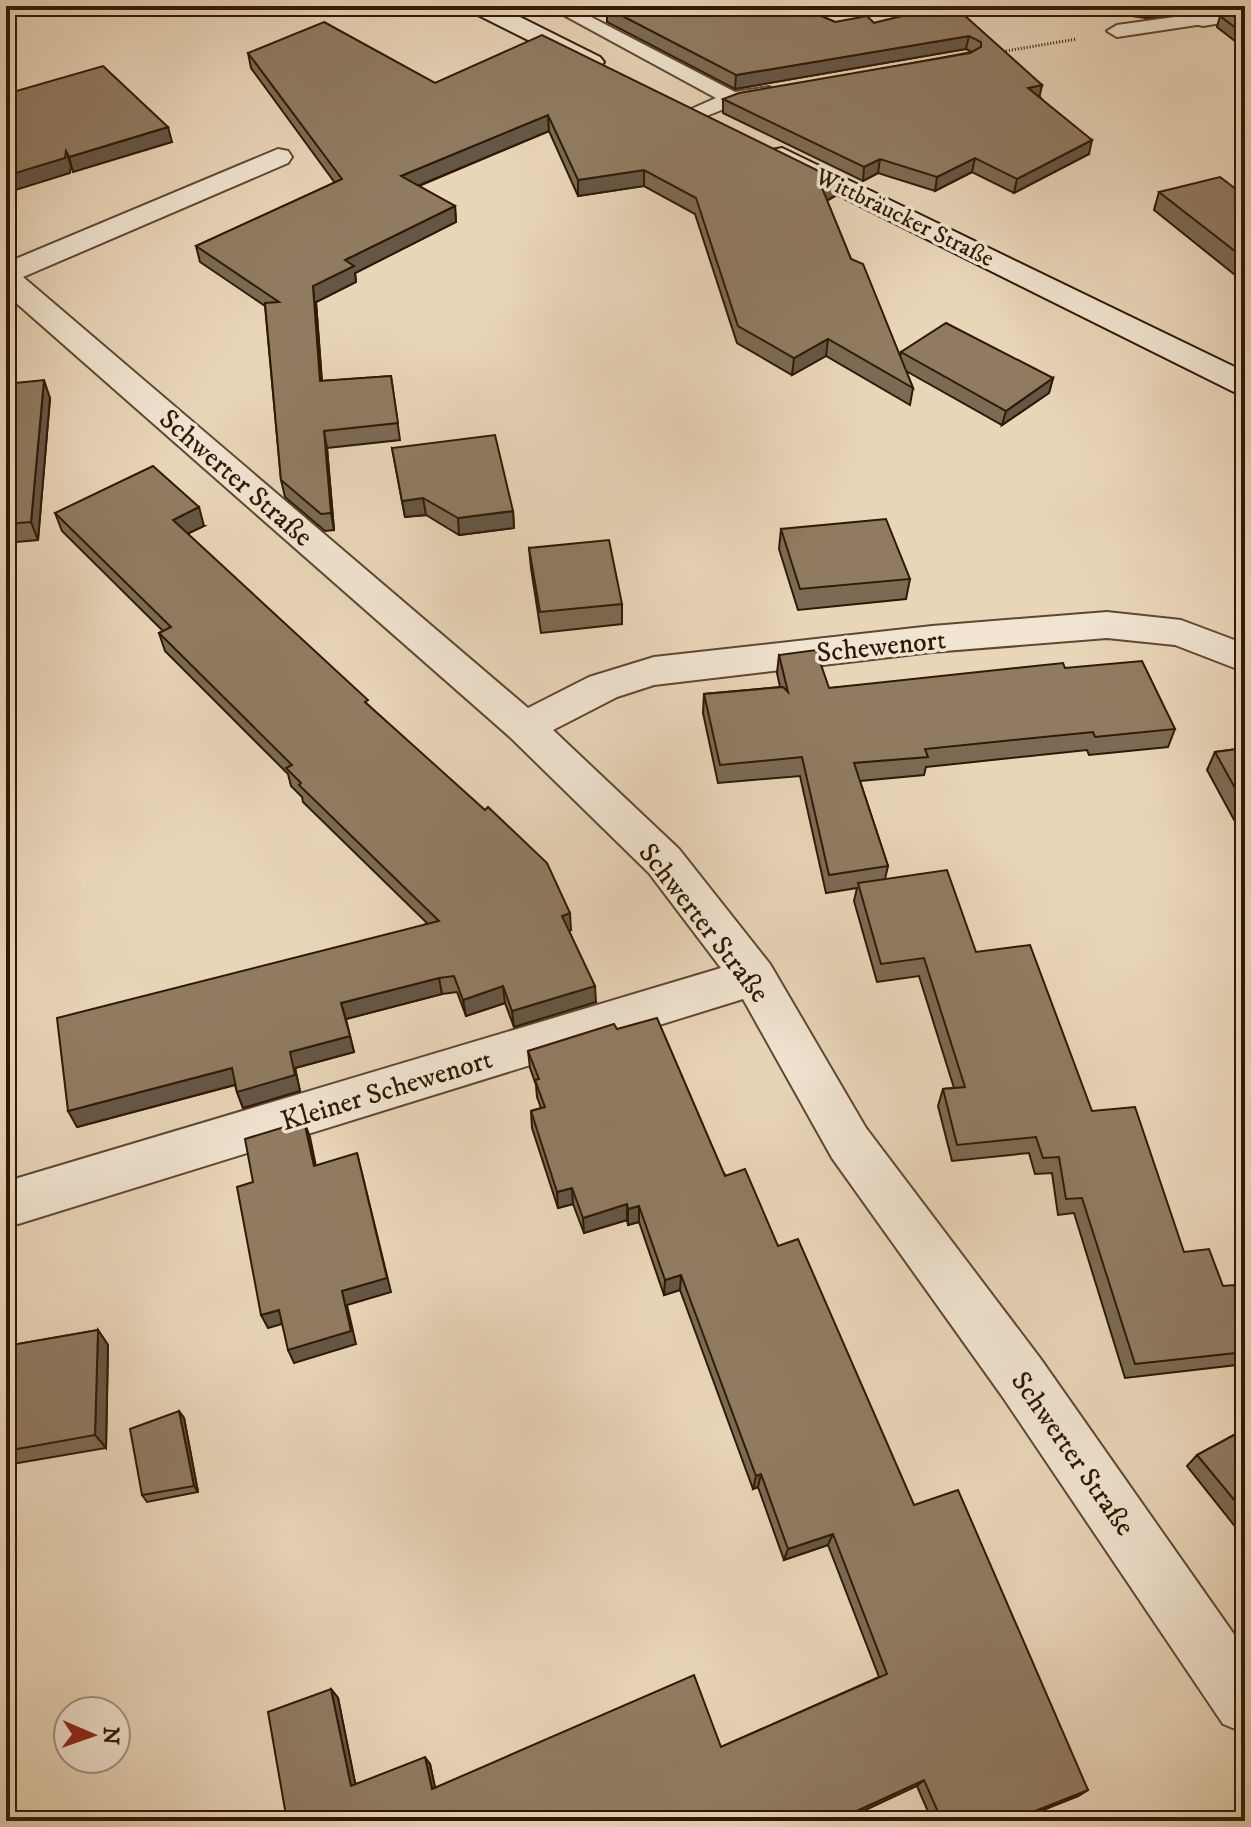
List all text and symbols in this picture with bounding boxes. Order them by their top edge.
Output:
street label: Wittbräucker Straße [809,161,999,274]
street label: Schwerter Straße [152,402,320,555]
street label: Schewenort [815,622,948,671]
street label: Schwerter Straße [631,836,777,1010]
street label: Kleiner Schewenort [277,1042,496,1139]
street label: Schwerter Straße [1003,1365,1142,1543]
north arrow [52,1695,132,1775]
text: N [97,1726,124,1745]

